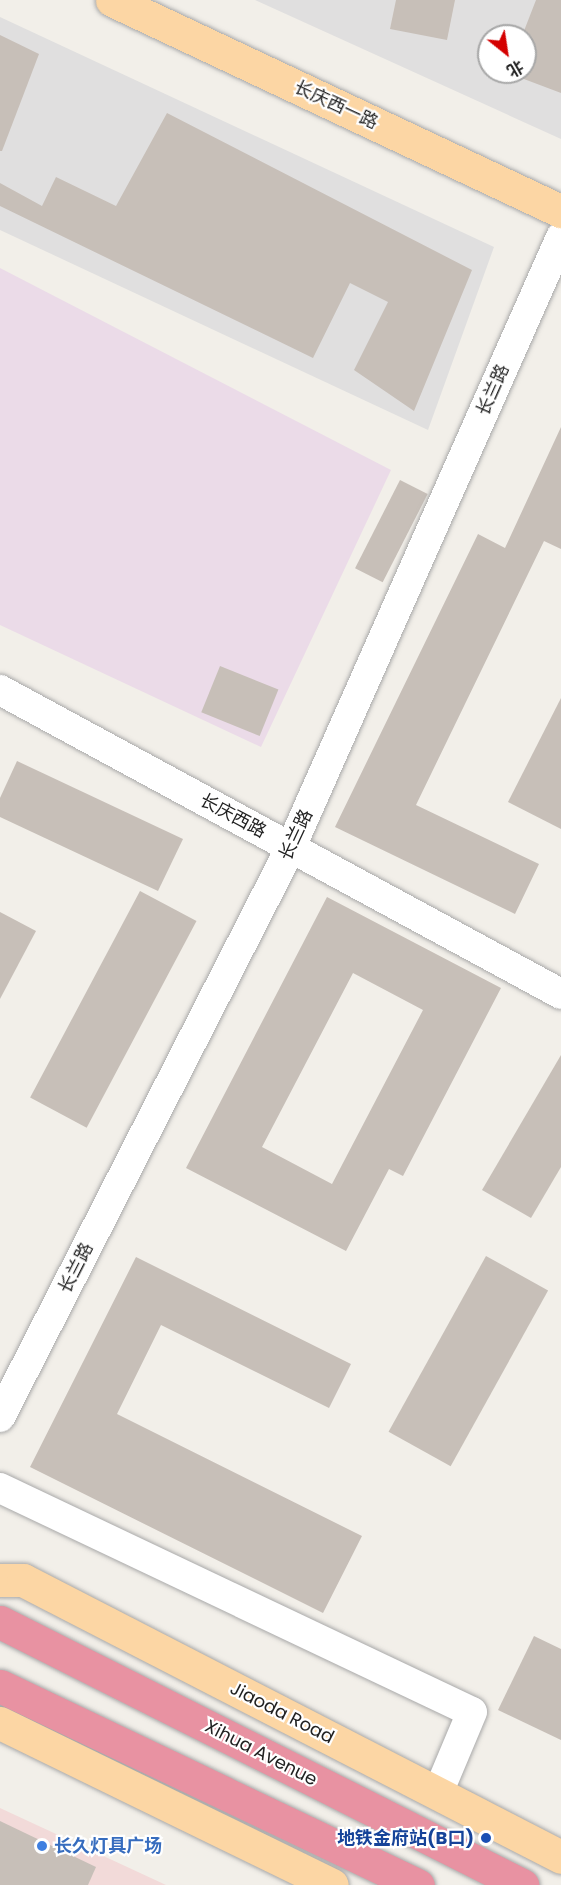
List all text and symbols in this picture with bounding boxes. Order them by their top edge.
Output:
north arrow [477,24,537,84]
text: 北 [503,54,528,82]
street label: 长庆西一路 [291,76,381,134]
street label: 长兰路 [472,361,514,419]
street label: 长庆西路 [196,790,270,842]
street label: 长兰路 [275,806,317,864]
street label: 长兰路 [54,1239,98,1297]
street label: Jiaoda Road [226,1678,338,1748]
street label: Xihua Avenue [201,1715,321,1791]
place label: 地铁金府站(B口) [337,1827,474,1849]
marker: 地铁金府站(B口) [479,1831,493,1845]
place label: 长久灯具广场 [54,1835,162,1857]
marker: 长久灯具广场 [35,1839,49,1853]

